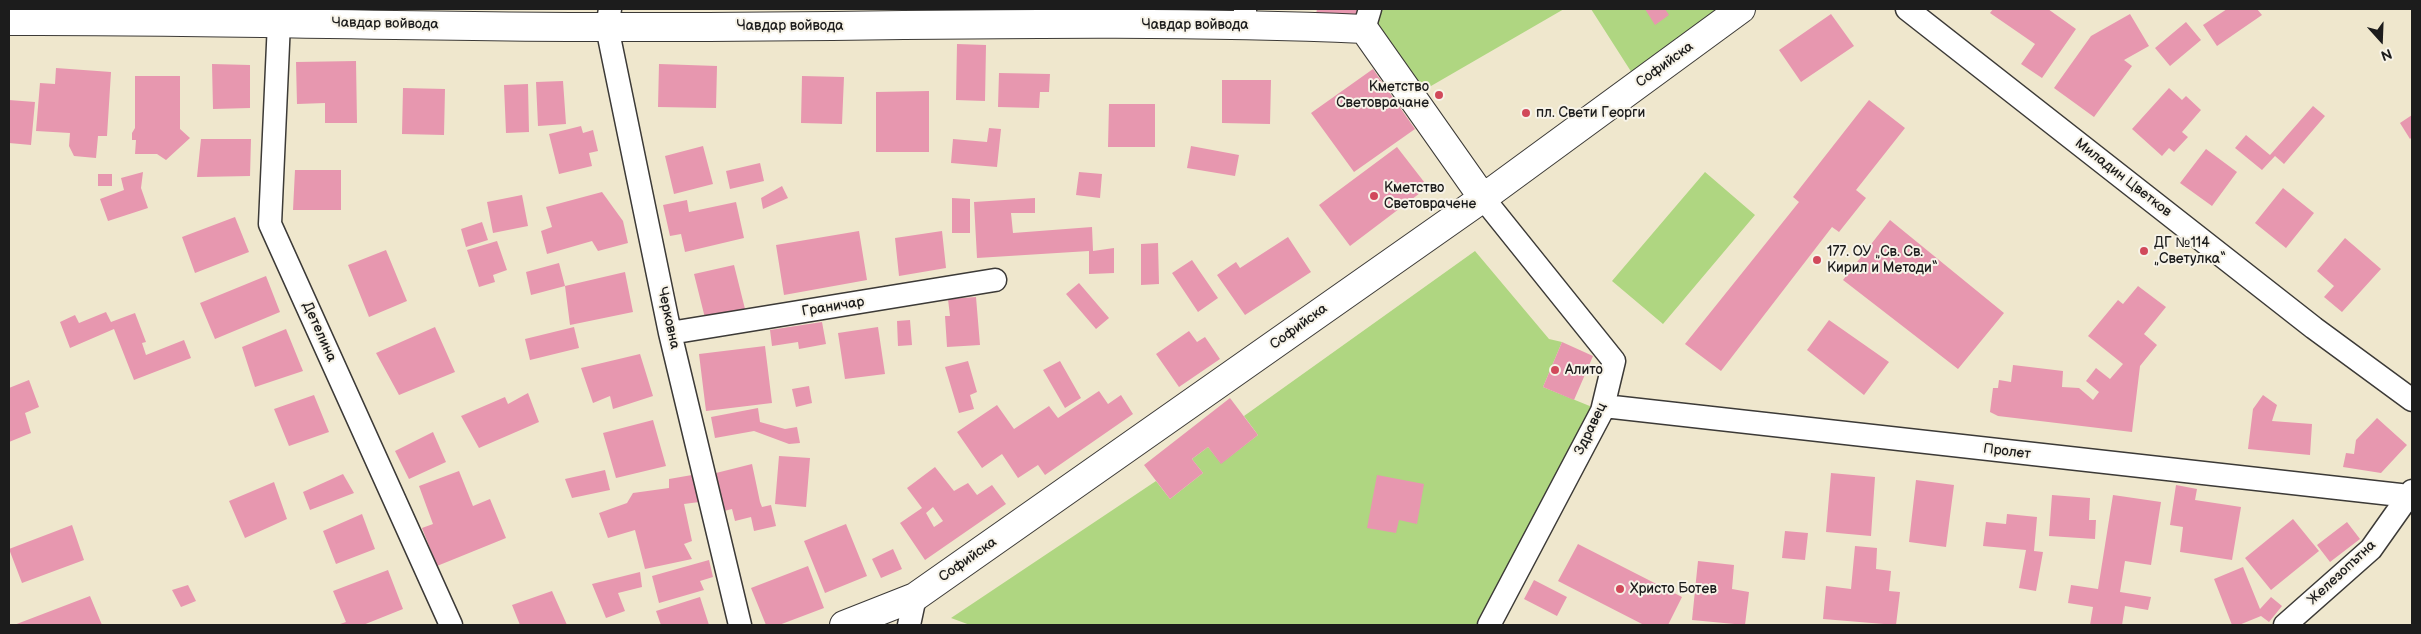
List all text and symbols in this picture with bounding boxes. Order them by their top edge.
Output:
street label: Чавдар войвода [331,15,439,33]
north arrow [2356,15,2406,65]
street label: Чавдар войвода [1141,17,1249,33]
street label: Чавдар войвода [736,18,844,34]
street label: Софийска [1633,39,1697,91]
text: N [2378,45,2394,64]
place label: Кметство Световрачане [1336,79,1429,111]
marker: Кметство Световрачане [1433,89,1445,101]
place label: пл. Свети Георги [1536,105,1645,121]
marker: пл. Свети Георги [1520,107,1532,119]
street label: Миладин Цветков [2071,135,2175,221]
place label: Кметство Световрачене [1384,180,1476,212]
marker: Кметство Световрачене [1368,190,1380,202]
place label: ДГ №114 „Светулка“ [2154,235,2226,268]
place label: 177. ОУ „Св. Св. Кирил и Методи“ [1827,244,1938,276]
marker: ДГ №114 „Светулка“ [2138,245,2150,257]
marker: 177. ОУ „Св. Св. Кирил и Методи“ [1811,254,1823,266]
street label: Черковна [653,285,683,351]
street label: Граничар [801,294,865,320]
street label: Детелина [298,299,340,365]
street label: Софийска [1267,301,1331,353]
place label: Алито [1565,362,1603,378]
marker: Алито [1549,364,1561,376]
street label: Здравец [1571,400,1611,458]
street label: Пролет [1982,441,2032,463]
street label: Софийска [936,534,1000,586]
street label: Железопътна [2304,537,2380,609]
place label: Христо Ботев [1630,581,1717,597]
marker: Христо Ботев [1614,583,1626,595]

